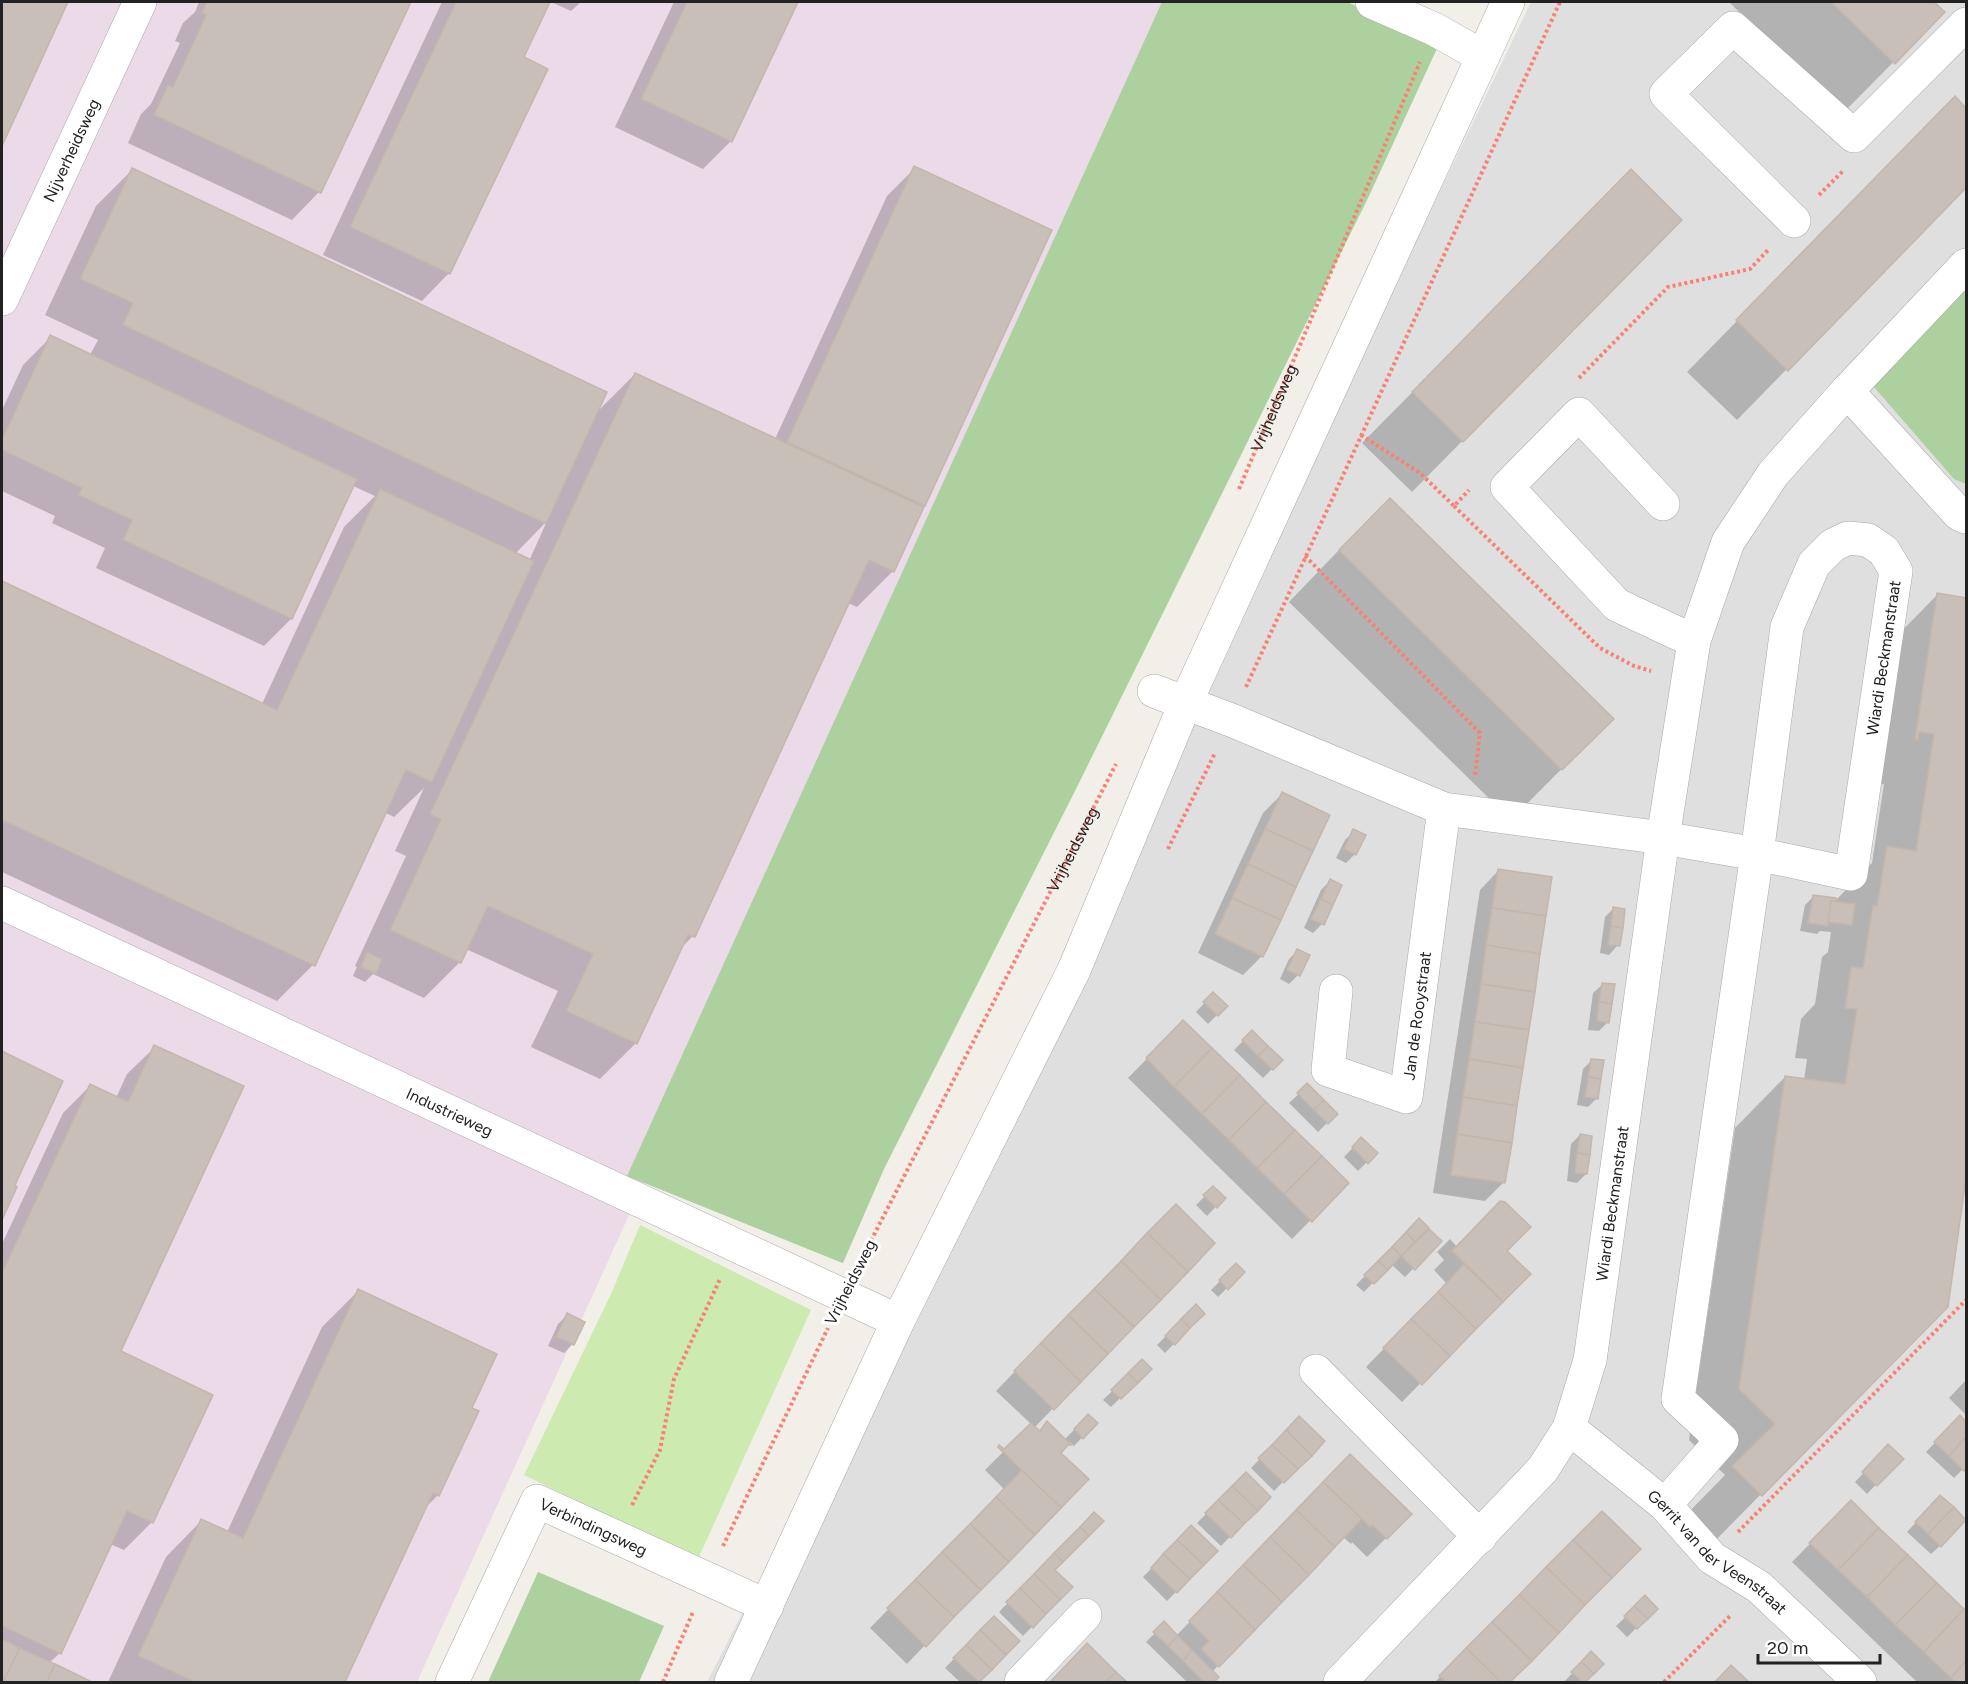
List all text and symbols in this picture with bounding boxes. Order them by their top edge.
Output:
street label: Nijverheidsweg [39,96,104,205]
street label: Vrijheidsweg [1247,362,1301,455]
street label: Wiardi Beckmanstraat [1863,579,1905,737]
street label: Vrijheidsweg [1043,804,1102,895]
street label: Jan de Rooystraat [1399,950,1435,1081]
street label: Industrieweg [403,1084,496,1141]
street label: Wiardi Beckmanstraat [1592,1125,1633,1283]
street label: Vrijheidsweg [821,1236,880,1328]
street label: Gerrit van der Veenstraat [1644,1486,1791,1618]
street label: Verbindingsweg [536,1494,650,1560]
scale bar [1758,1627,1880,1665]
text: 20 m [1767,1637,1808,1659]

